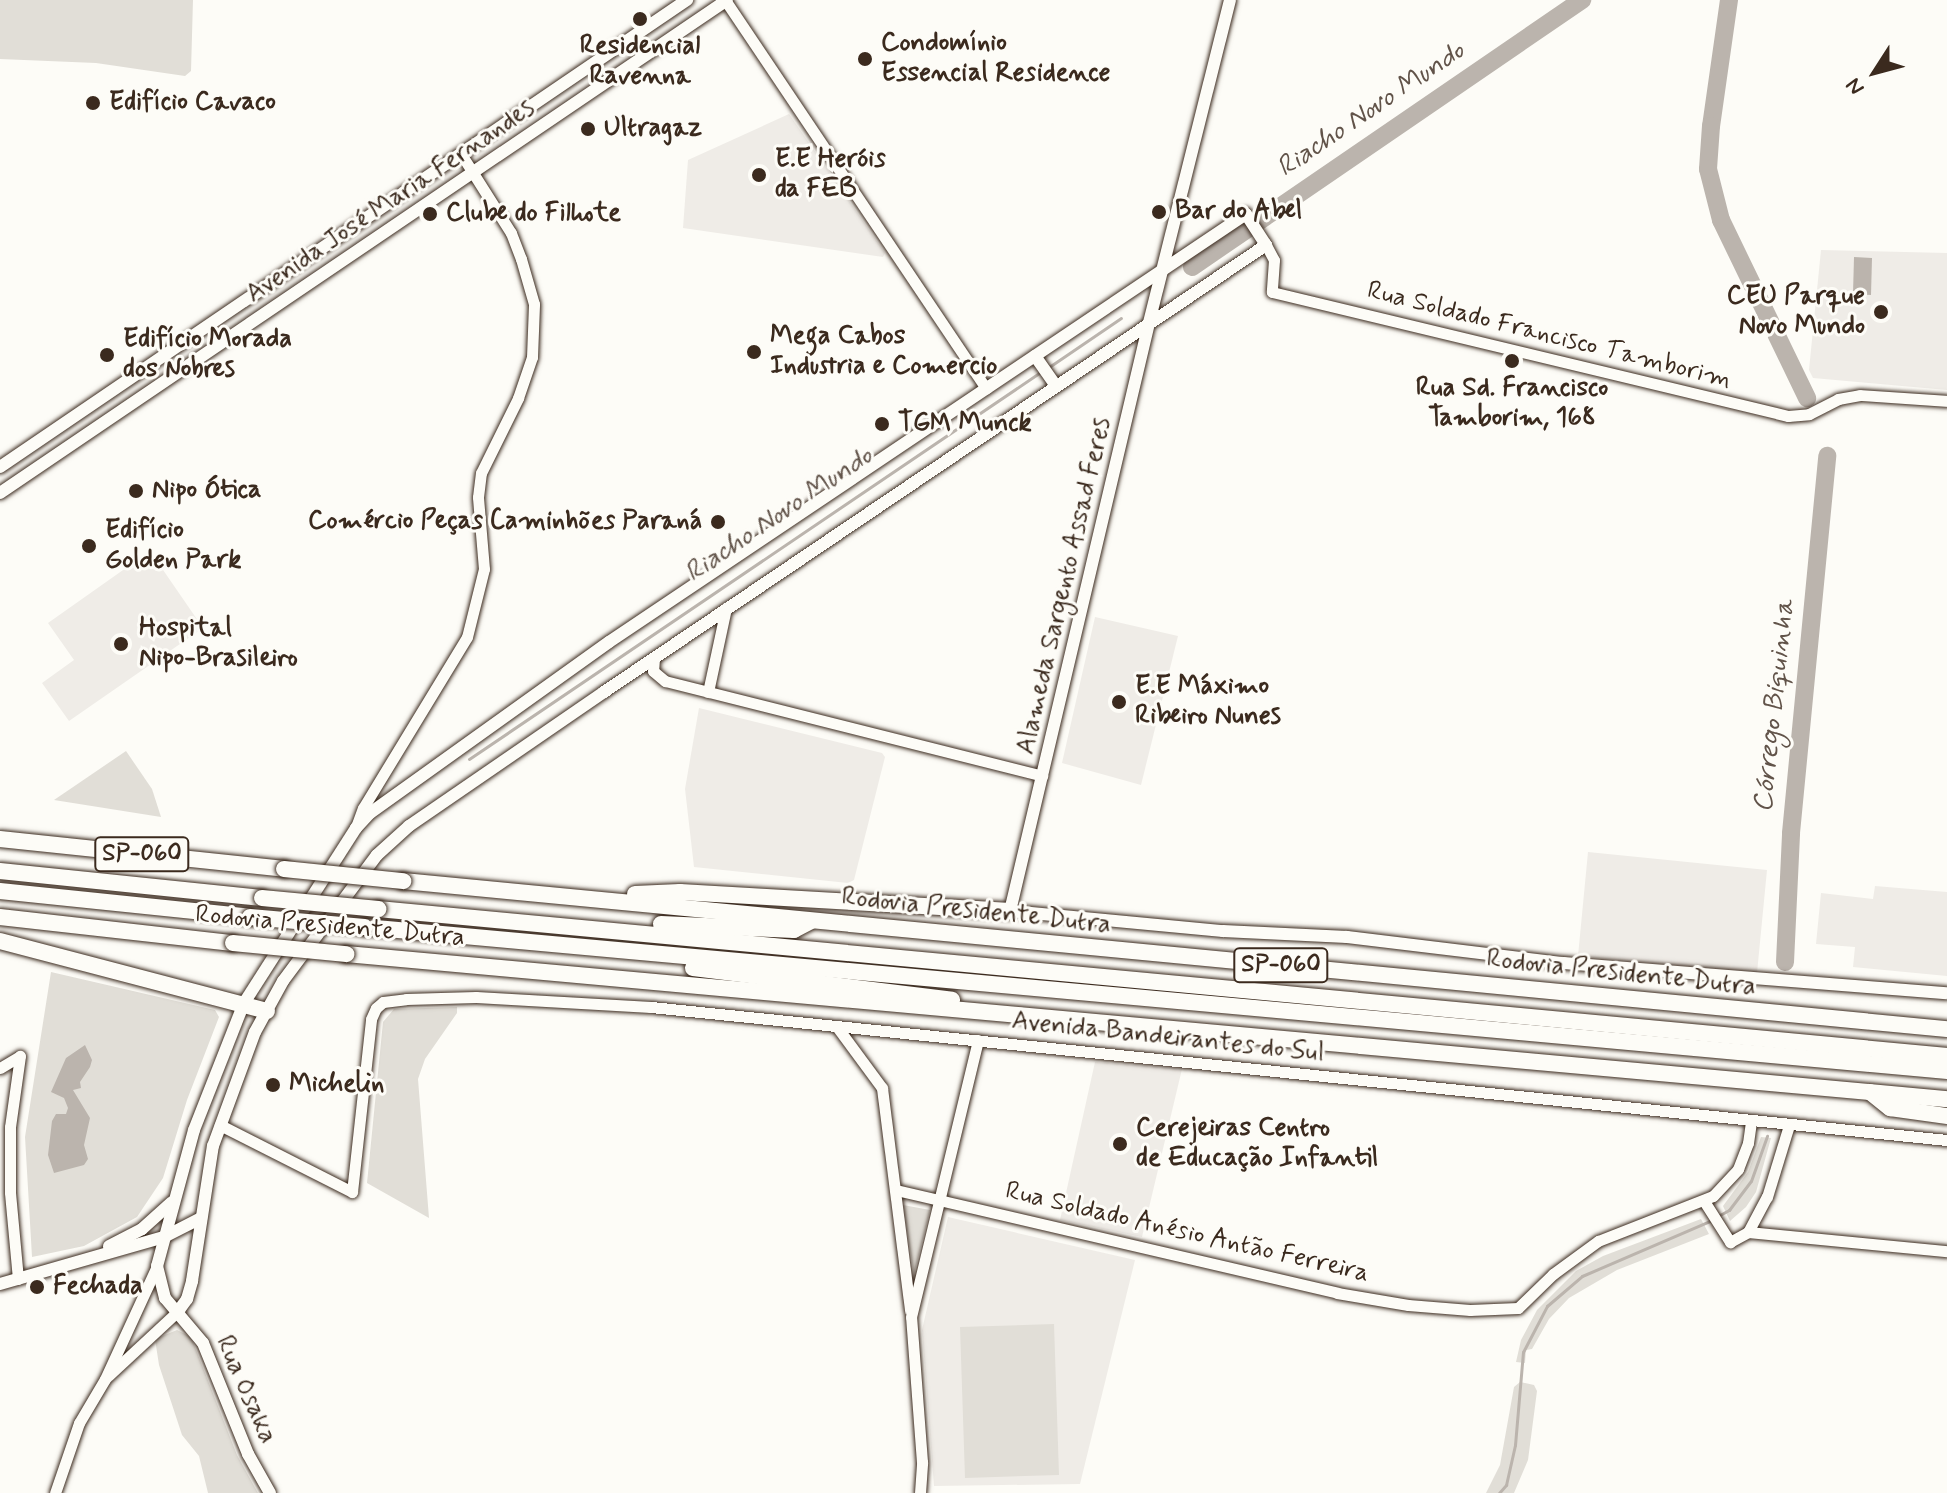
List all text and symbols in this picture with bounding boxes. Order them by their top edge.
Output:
marker: Residencial Ravenna [631,10,649,28]
place label: Condomínio Essencial Residence [881,28,1104,90]
place label: Residencial Ravenna [580,31,700,92]
north arrow [1835,32,1915,112]
water label: Riacho Novo Mundo [1269,34,1473,186]
marker: Condomínio Essencial Residence [856,50,874,68]
text: N [1840,72,1871,100]
place label: Edifício Cavaco [109,87,272,119]
street label: Avenida José Maria Fernandes [240,93,542,311]
marker: Edifício Cavaco [84,94,102,112]
place label: Ultragaz [604,113,702,145]
marker: Ultragaz [579,120,597,138]
place label: E.E Heróis da FEB [775,144,886,206]
marker: E.E Heróis da FEB [750,166,768,184]
place label: Bar do Abel [1175,196,1301,228]
place label: Clube do Filhote [446,198,621,230]
marker: Bar do Abel [1150,203,1168,221]
marker: Clube do Filhote [421,205,439,223]
street label: Rua Soldado Francisco Tamborim [1370,277,1728,395]
place label: CEU Parque Novo Mundo [1733,281,1865,342]
marker: CEU Parque Novo Mundo [1872,303,1890,321]
place label: Mega Cabos Industria e Comercio [770,321,998,382]
place label: Edifício Morada dos Nobres [123,324,295,386]
marker: Mega Cabos Industria e Comercio [745,343,763,361]
marker: Edifício Morada dos Nobres [98,346,116,364]
marker: Rua Sd. Francisco Tamborim, 168 [1503,352,1521,370]
place label: Rua Sd. Francisco Tamborim, 168 [1416,373,1608,434]
place label: TGM Munck [898,408,1032,440]
marker: TGM Munck [873,415,891,433]
street label: Alameda Sargento Assad Feres [1011,416,1119,756]
water label: Riacho Novo Mundo [677,439,881,591]
place label: Nipo Ótica [152,475,261,507]
marker: Nipo Ótica [127,482,145,500]
place label: Comércio Peças Caminhões Paraná [298,506,702,538]
marker: Comércio Peças Caminhões Paraná [709,513,727,531]
place label: Edifício Golden Park [105,515,237,576]
marker: Edifício Golden Park [80,537,98,555]
water label: Córrego Biquinha [1747,601,1803,811]
place label: Hospital Nipo-Brasileiro [139,613,298,674]
marker: Hospital Nipo-Brasileiro [110,633,132,655]
place label: E.E Máximo Ribeiro Nunes [1135,671,1281,732]
marker: E.E Máximo Ribeiro Nunes [1110,693,1128,711]
road number: SP-060 [94,834,190,874]
street label: Rodovia Presidente Dutra [839,882,1113,942]
street label: Rodovia Presidente Dutra [193,900,467,954]
street label: Rodovia Presidente Dutra [1484,944,1758,1004]
road number: SP-060 [1233,945,1329,985]
street label: Avenida Bandeirantes do Sul [1010,1006,1326,1070]
place label: Michelin [289,1069,384,1101]
marker: Michelin [264,1076,282,1094]
place label: Cerejeiras Centro de Educação Infantil [1136,1113,1368,1174]
marker: Cerejeiras Centro de Educação Infantil [1111,1135,1129,1153]
street label: Rua Soldado Anésio Antão Ferreira [1002,1176,1372,1290]
place label: Fechada [53,1271,143,1303]
marker: Fechada [28,1278,46,1296]
street label: Rua Osaka [207,1329,283,1451]

